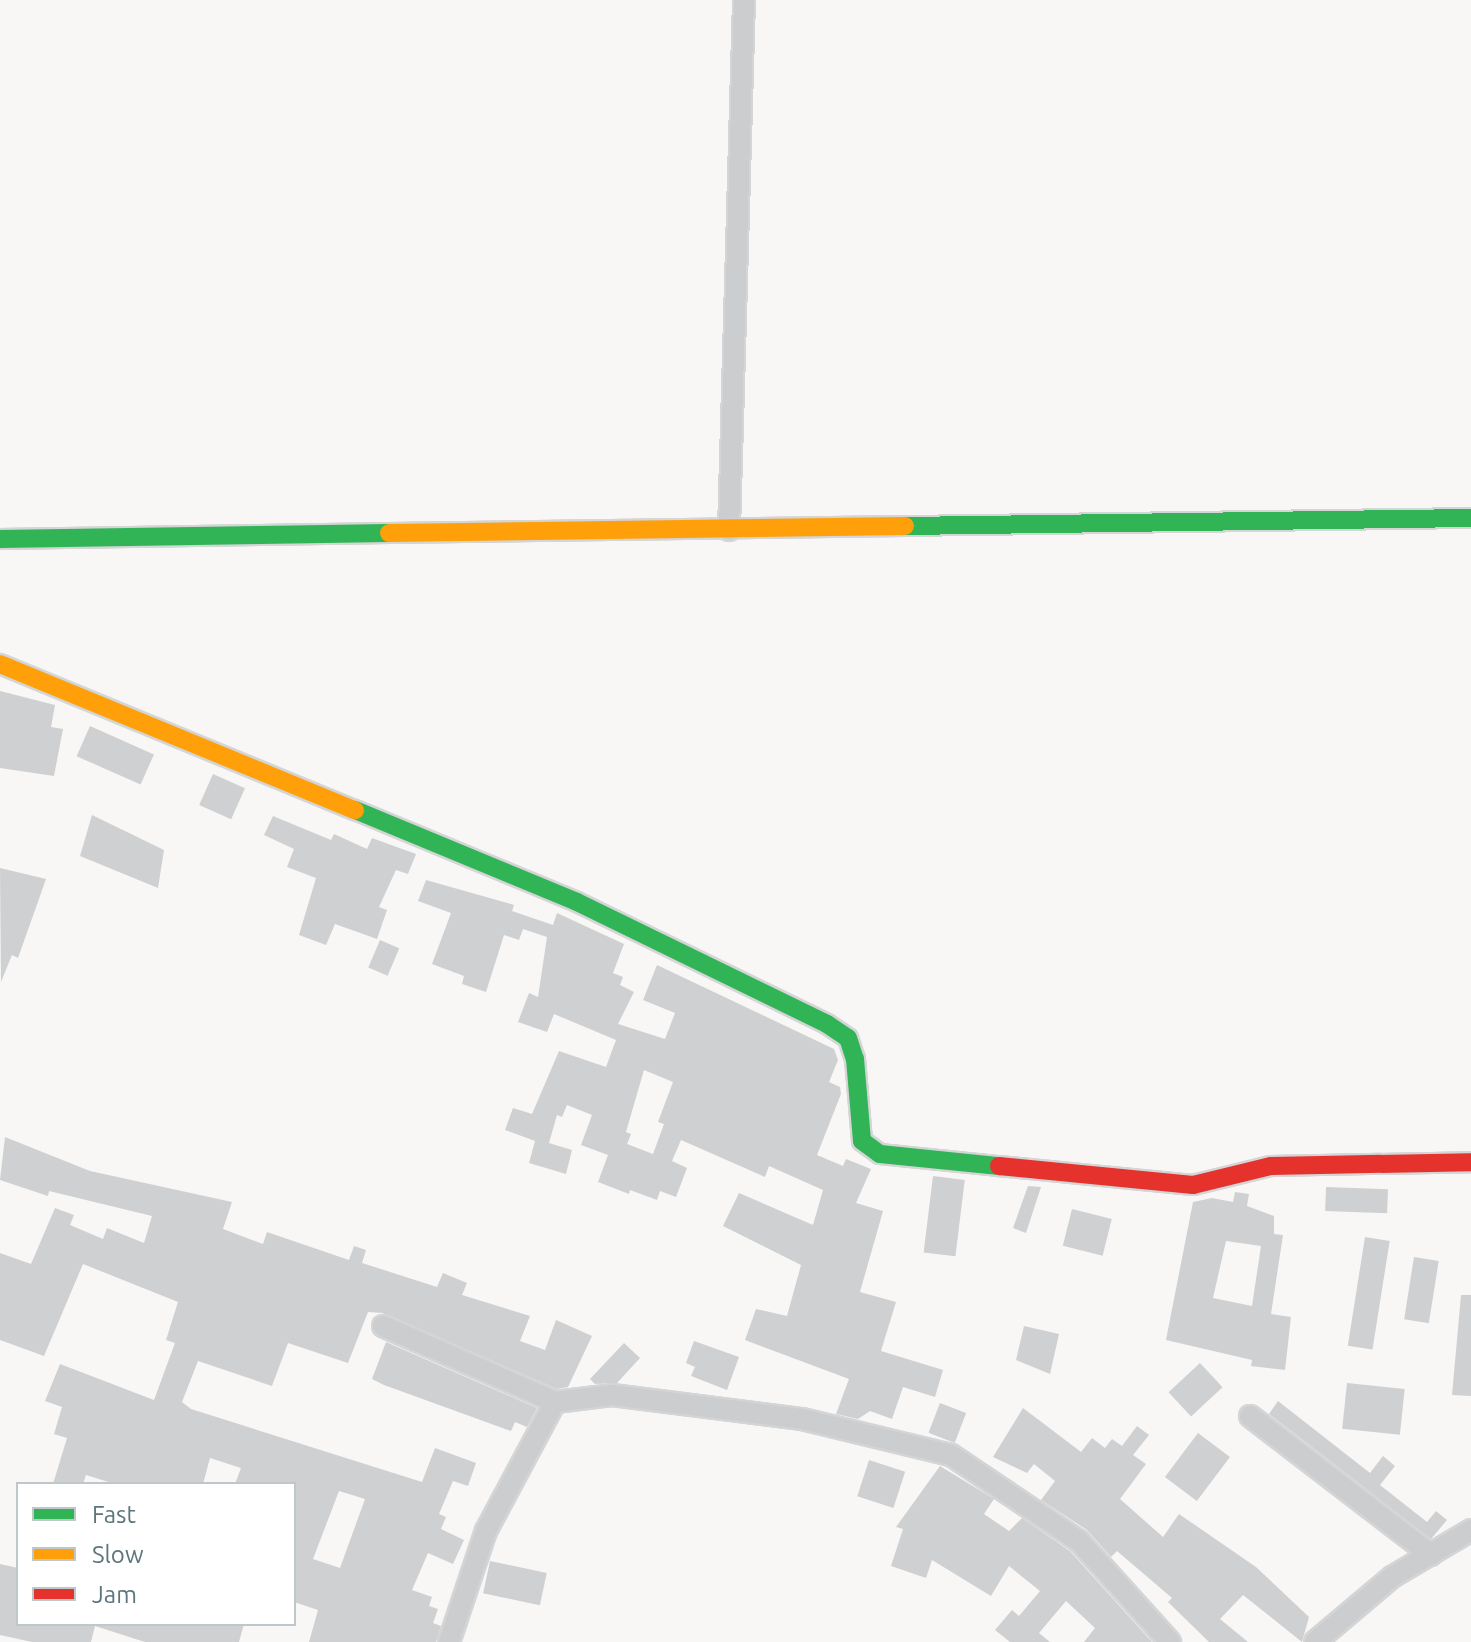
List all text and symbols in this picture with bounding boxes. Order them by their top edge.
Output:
legend [16,1482,296,1626]
text: Fast [92,1501,136,1528]
text: Slow [92,1541,144,1568]
text: Jam [92,1581,137,1608]

